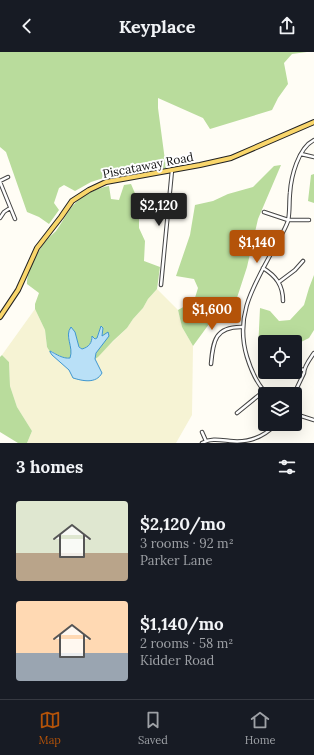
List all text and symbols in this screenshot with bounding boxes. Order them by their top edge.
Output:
icon: back [16,15,38,37]
text: Keyplace [119,15,195,38]
icon: share [276,15,298,37]
street label: Piscataway Road [101,149,195,181]
pin: $2,120 [126,193,192,227]
text: $2,120 [140,197,178,214]
pin: $1,140 [224,230,290,264]
text: $1,140 [239,234,275,251]
pin: $1,600 [179,297,245,331]
text: $1,600 [192,301,232,318]
map controls [258,335,302,431]
button: locate [258,335,302,379]
button: layers [258,387,302,431]
text: 3 homes [16,456,83,478]
icon: filters [276,456,298,478]
text: $2,120/mo [140,513,226,535]
icon: home [48,517,96,565]
text: 3 rooms · 92 m² [140,535,234,552]
text: Parker Lane [140,552,213,569]
text: $1,140/mo [140,613,224,635]
icon: home [48,617,96,665]
text: 2 rooms · 58 m² [140,635,233,652]
text: Kidder Road [140,652,214,669]
tab: Map [39,709,61,747]
tab: Saved [138,709,168,747]
tab: Home [245,709,275,747]

